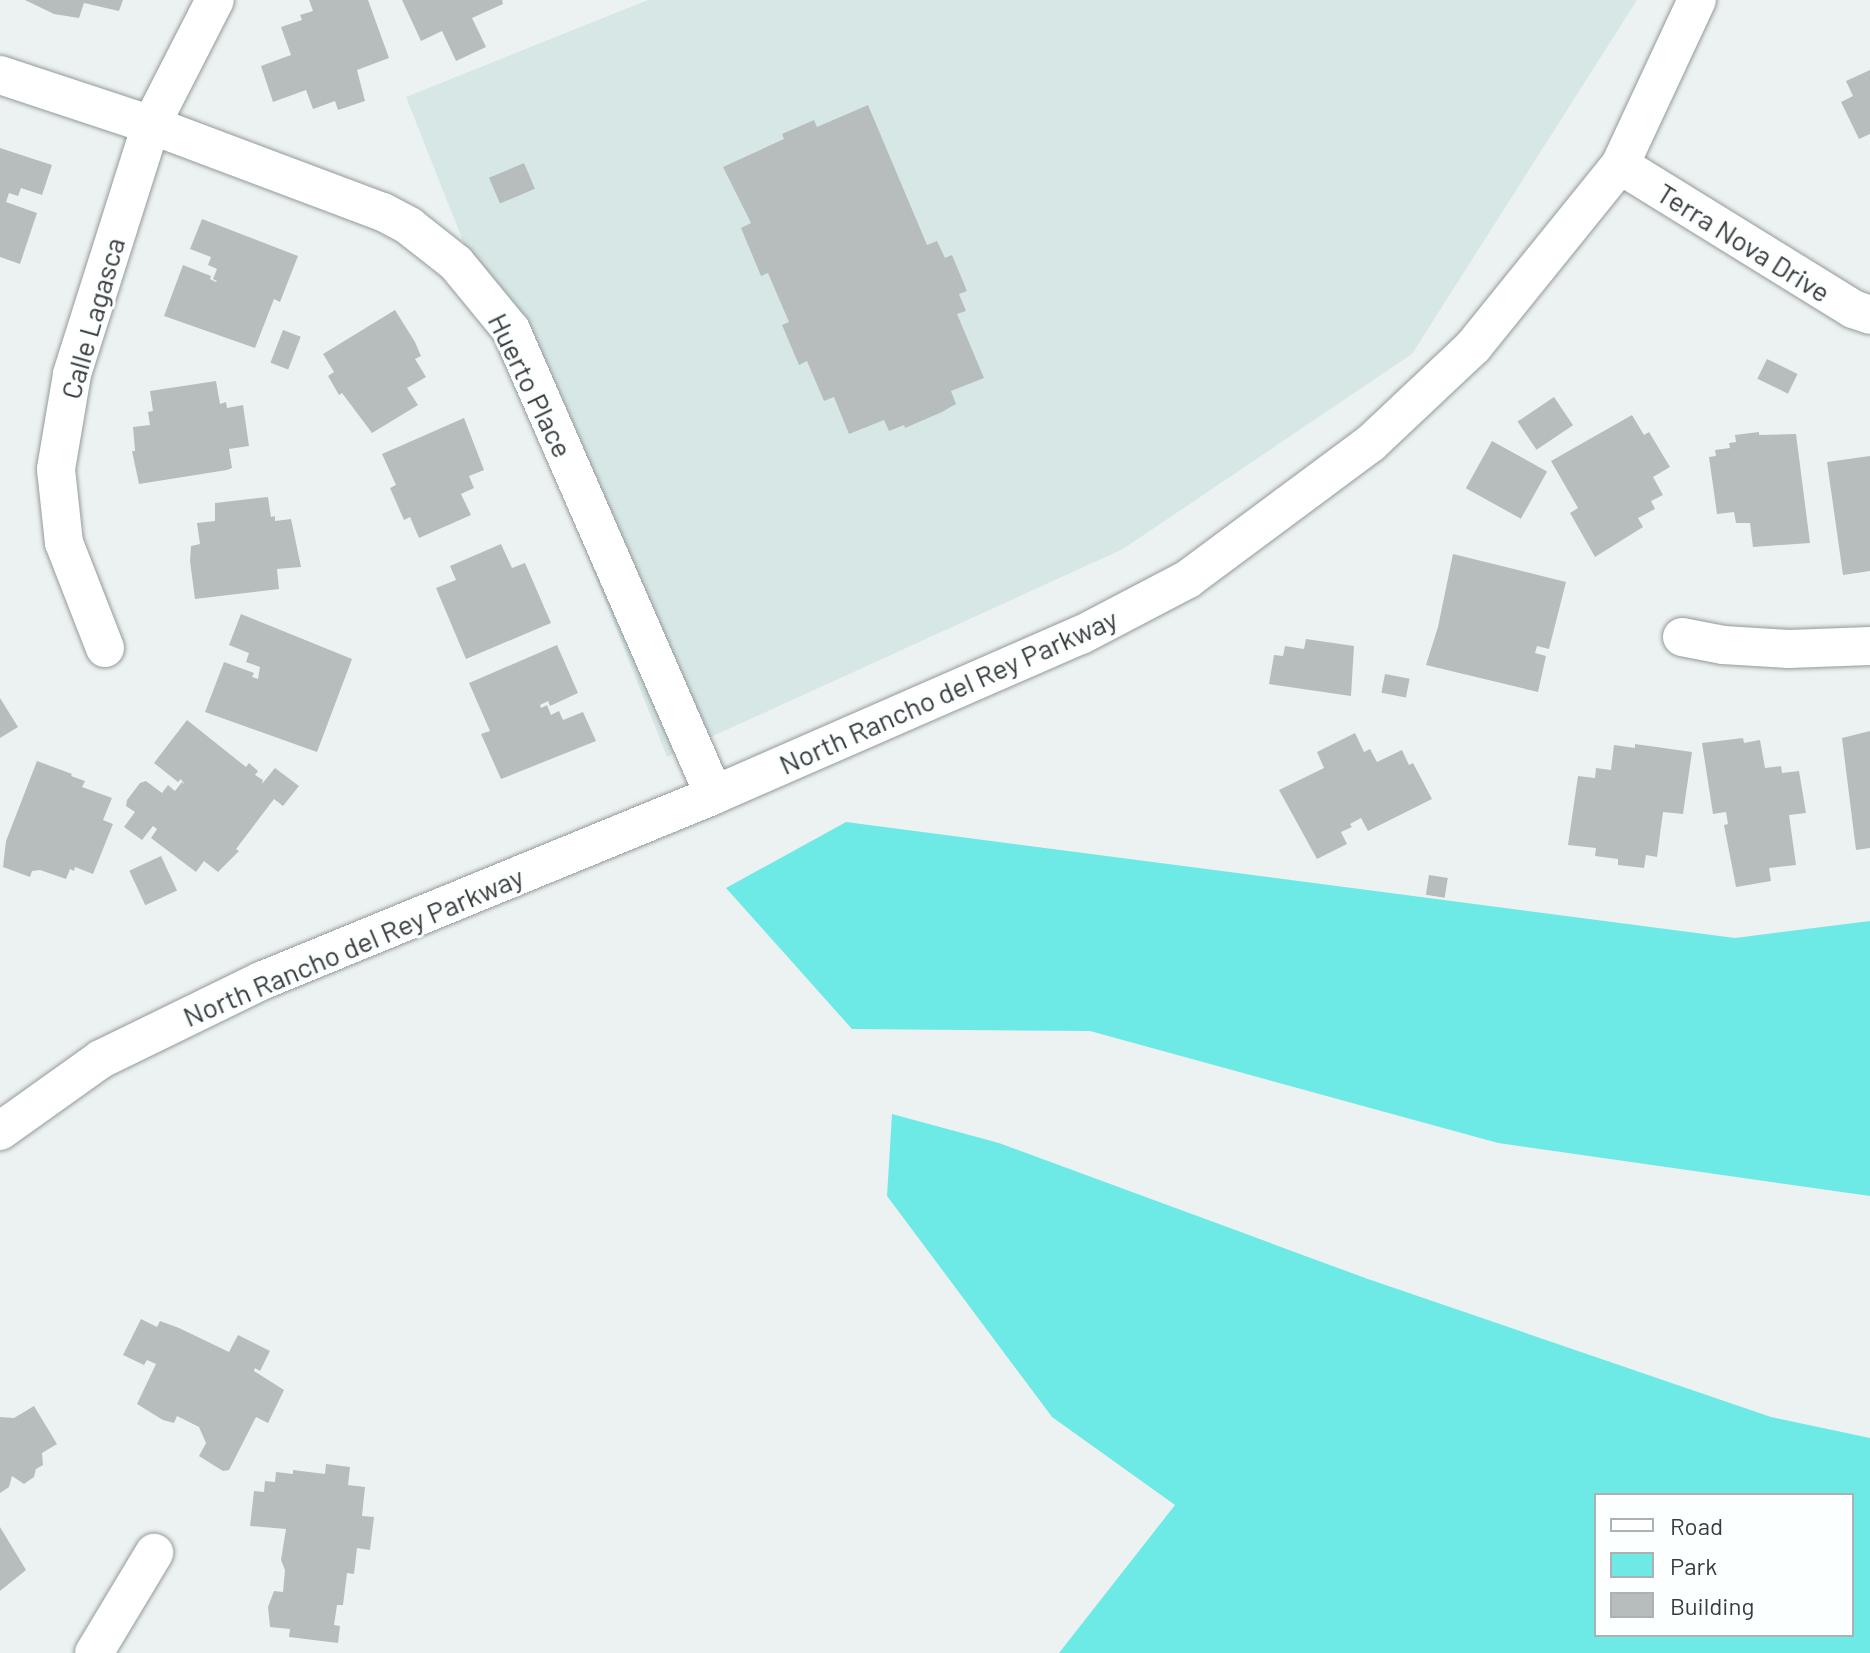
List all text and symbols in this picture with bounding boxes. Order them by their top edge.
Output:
street label: Terra Nova Drive [1651,175,1837,309]
street label: Calle Lagasca [53,233,131,403]
street label: Huerto Place [482,307,580,463]
street label: North Rancho del Rey Parkway [774,601,1122,781]
street label: North Rancho del Rey Parkway [178,859,528,1033]
legend [1594,1493,1854,1637]
text: Road [1670,1511,1723,1540]
text: Park [1670,1551,1717,1580]
text: Building [1670,1591,1754,1620]

